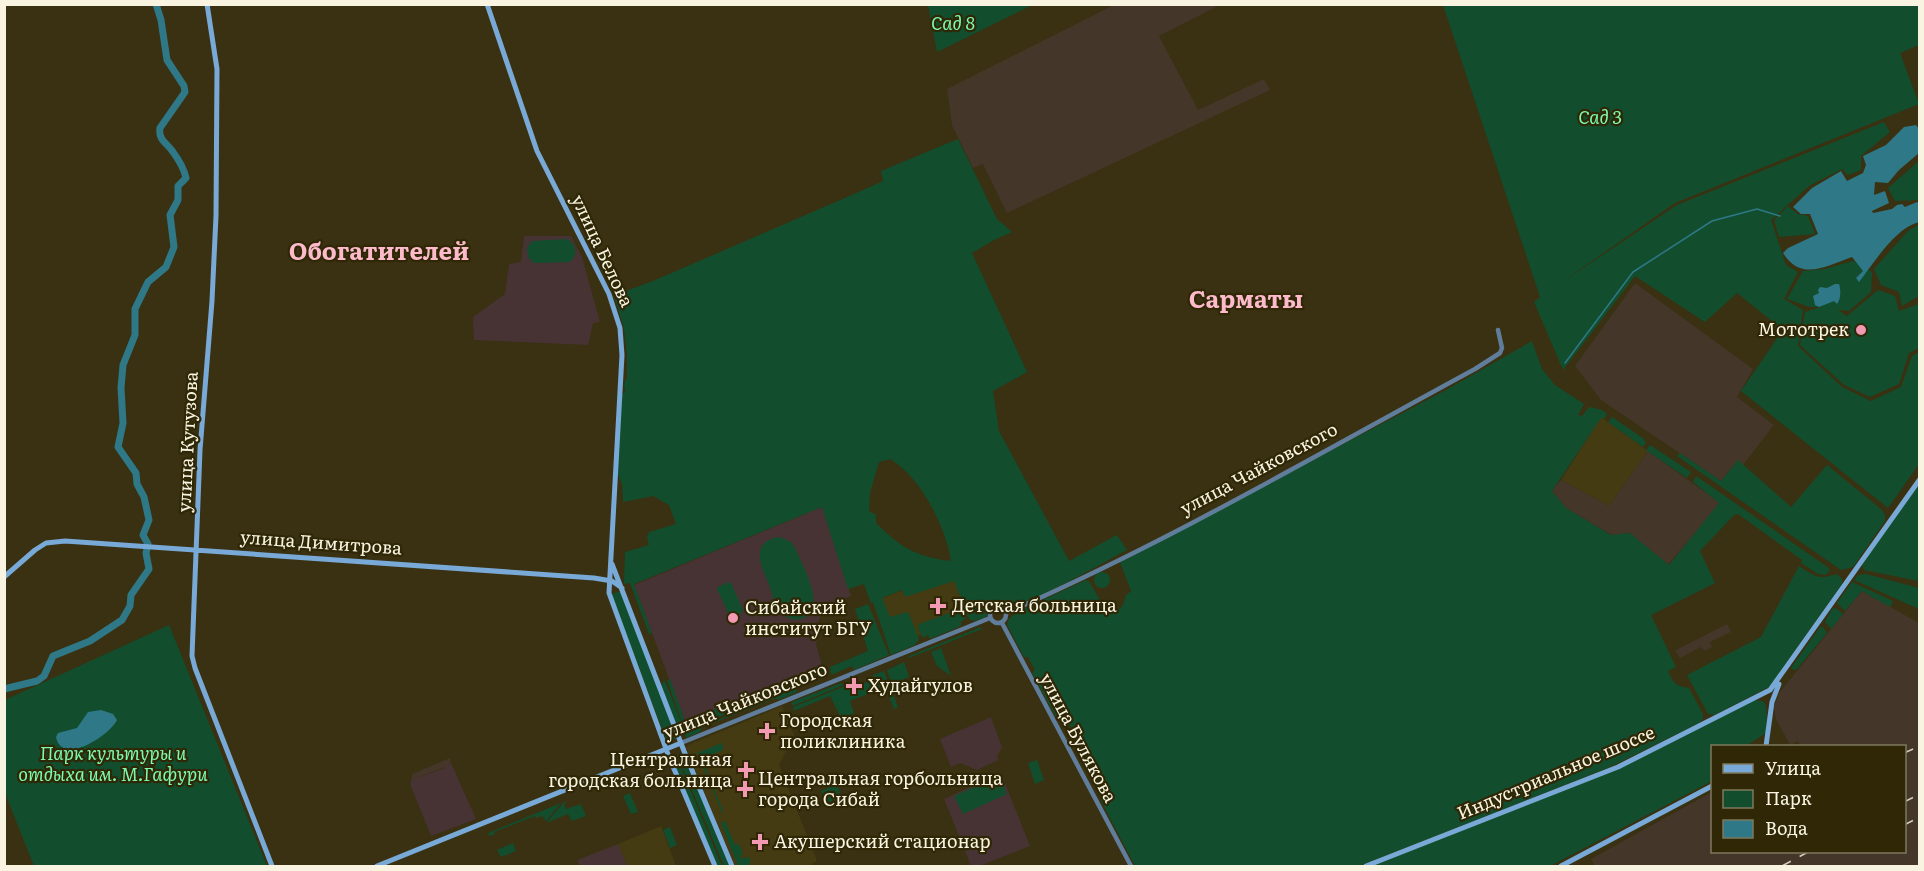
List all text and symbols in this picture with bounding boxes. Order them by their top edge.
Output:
park label: Сад 8 [931,9,975,36]
park label: Сад 3 [1578,103,1622,130]
street label: улица Белова [565,190,641,311]
district label: Обогатителей [289,232,469,267]
district label: Сарматы [1189,280,1303,315]
place label: Мототрек [1758,315,1849,342]
marker: Мототрек [1854,323,1868,337]
street label: улица Кутузова [169,370,204,513]
street label: улица Чайковского [1175,415,1342,521]
street label: улица Димитрова [239,522,403,561]
place label: Детская больница [952,591,1117,618]
place label: Сибайский институт БГУ [745,593,872,641]
marker: Детская больница [929,597,947,615]
marker: Сибайский институт БГУ [726,611,740,625]
street label: улица Чайковского [658,654,831,745]
street label: улица Булякова [1034,668,1125,807]
place label: Худайгулов [868,671,973,698]
marker: Худайгулов [845,677,863,695]
place label: Городская поликлиника [780,706,906,754]
street label: Индустриальное шоссе [1452,718,1659,826]
marker: Городская поликлиника [758,722,776,740]
park label: Парк культуры и отдыха им. М.Гафури [18,739,208,787]
place label: Центральная городская больница [548,745,732,793]
legend [1711,745,1906,853]
text: Улица [1765,754,1821,781]
marker: Центральная городская больница [737,761,755,779]
place label: Центральная горбольница города Сибай [758,764,1003,812]
marker: Центральная горбольница города Сибай [736,780,754,798]
text: Парк [1765,784,1812,811]
text: Вода [1765,814,1808,841]
place label: Акушерский стационар [774,827,991,854]
marker: Акушерский стационар [751,833,769,851]

